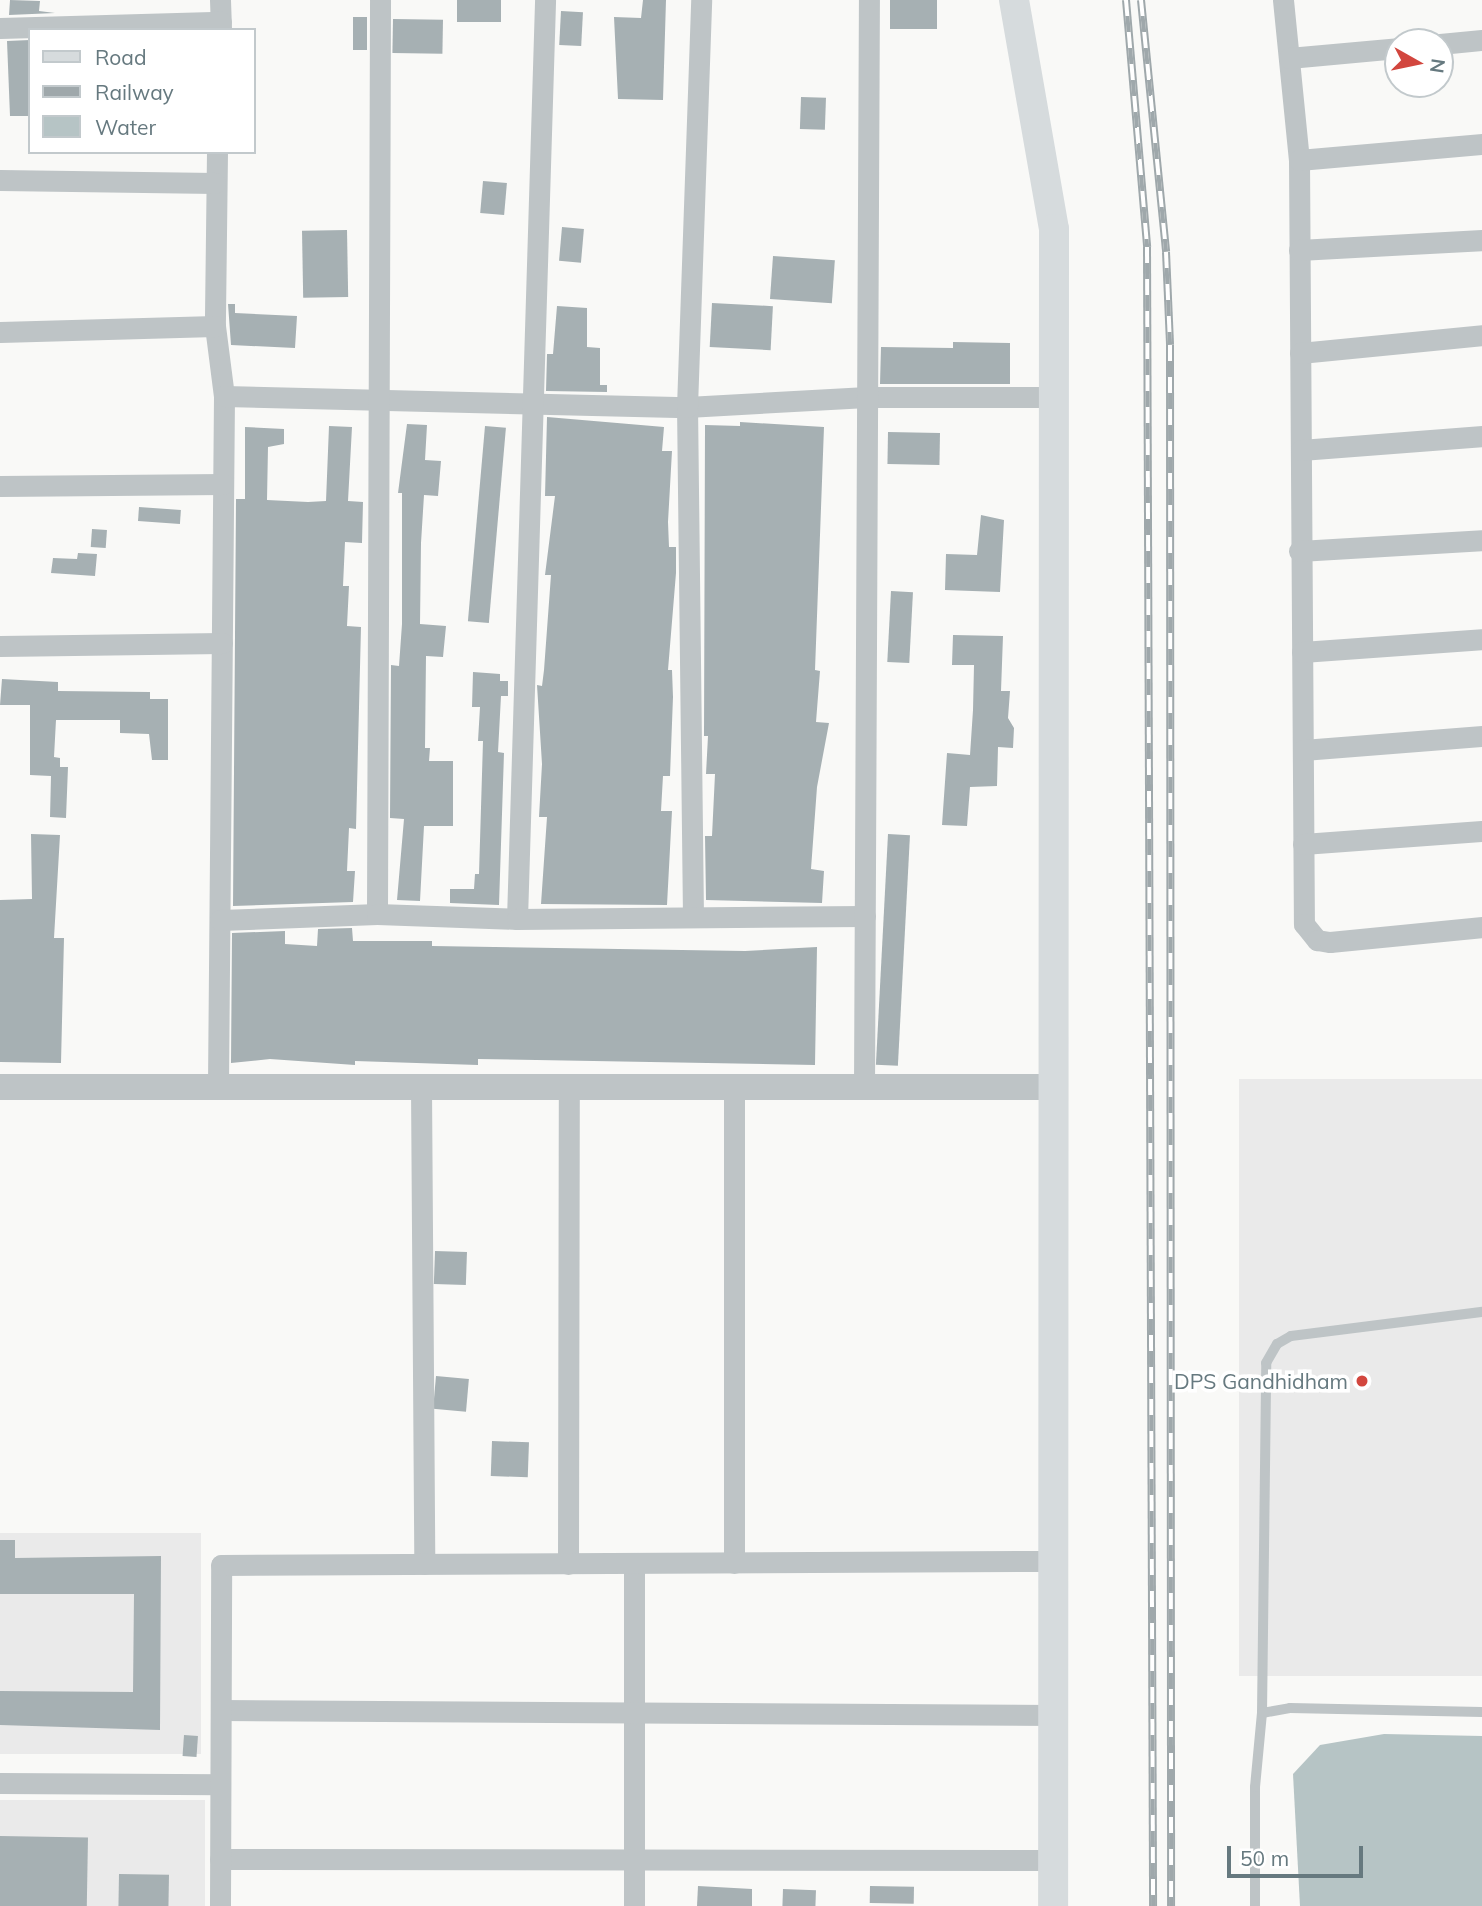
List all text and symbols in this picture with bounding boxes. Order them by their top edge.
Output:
legend [28,28,256,154]
north arrow [1384,28,1454,98]
text: Road [95,44,146,70]
text: N [1425,57,1451,75]
text: Railway [95,79,174,105]
text: Water [95,114,156,140]
place label: DPS Gandhidham [1174,1368,1348,1394]
marker: DPS Gandhidham [1354,1373,1370,1389]
scale bar [1230,1832,1366,1876]
text: 50 m [1240,1845,1289,1871]

